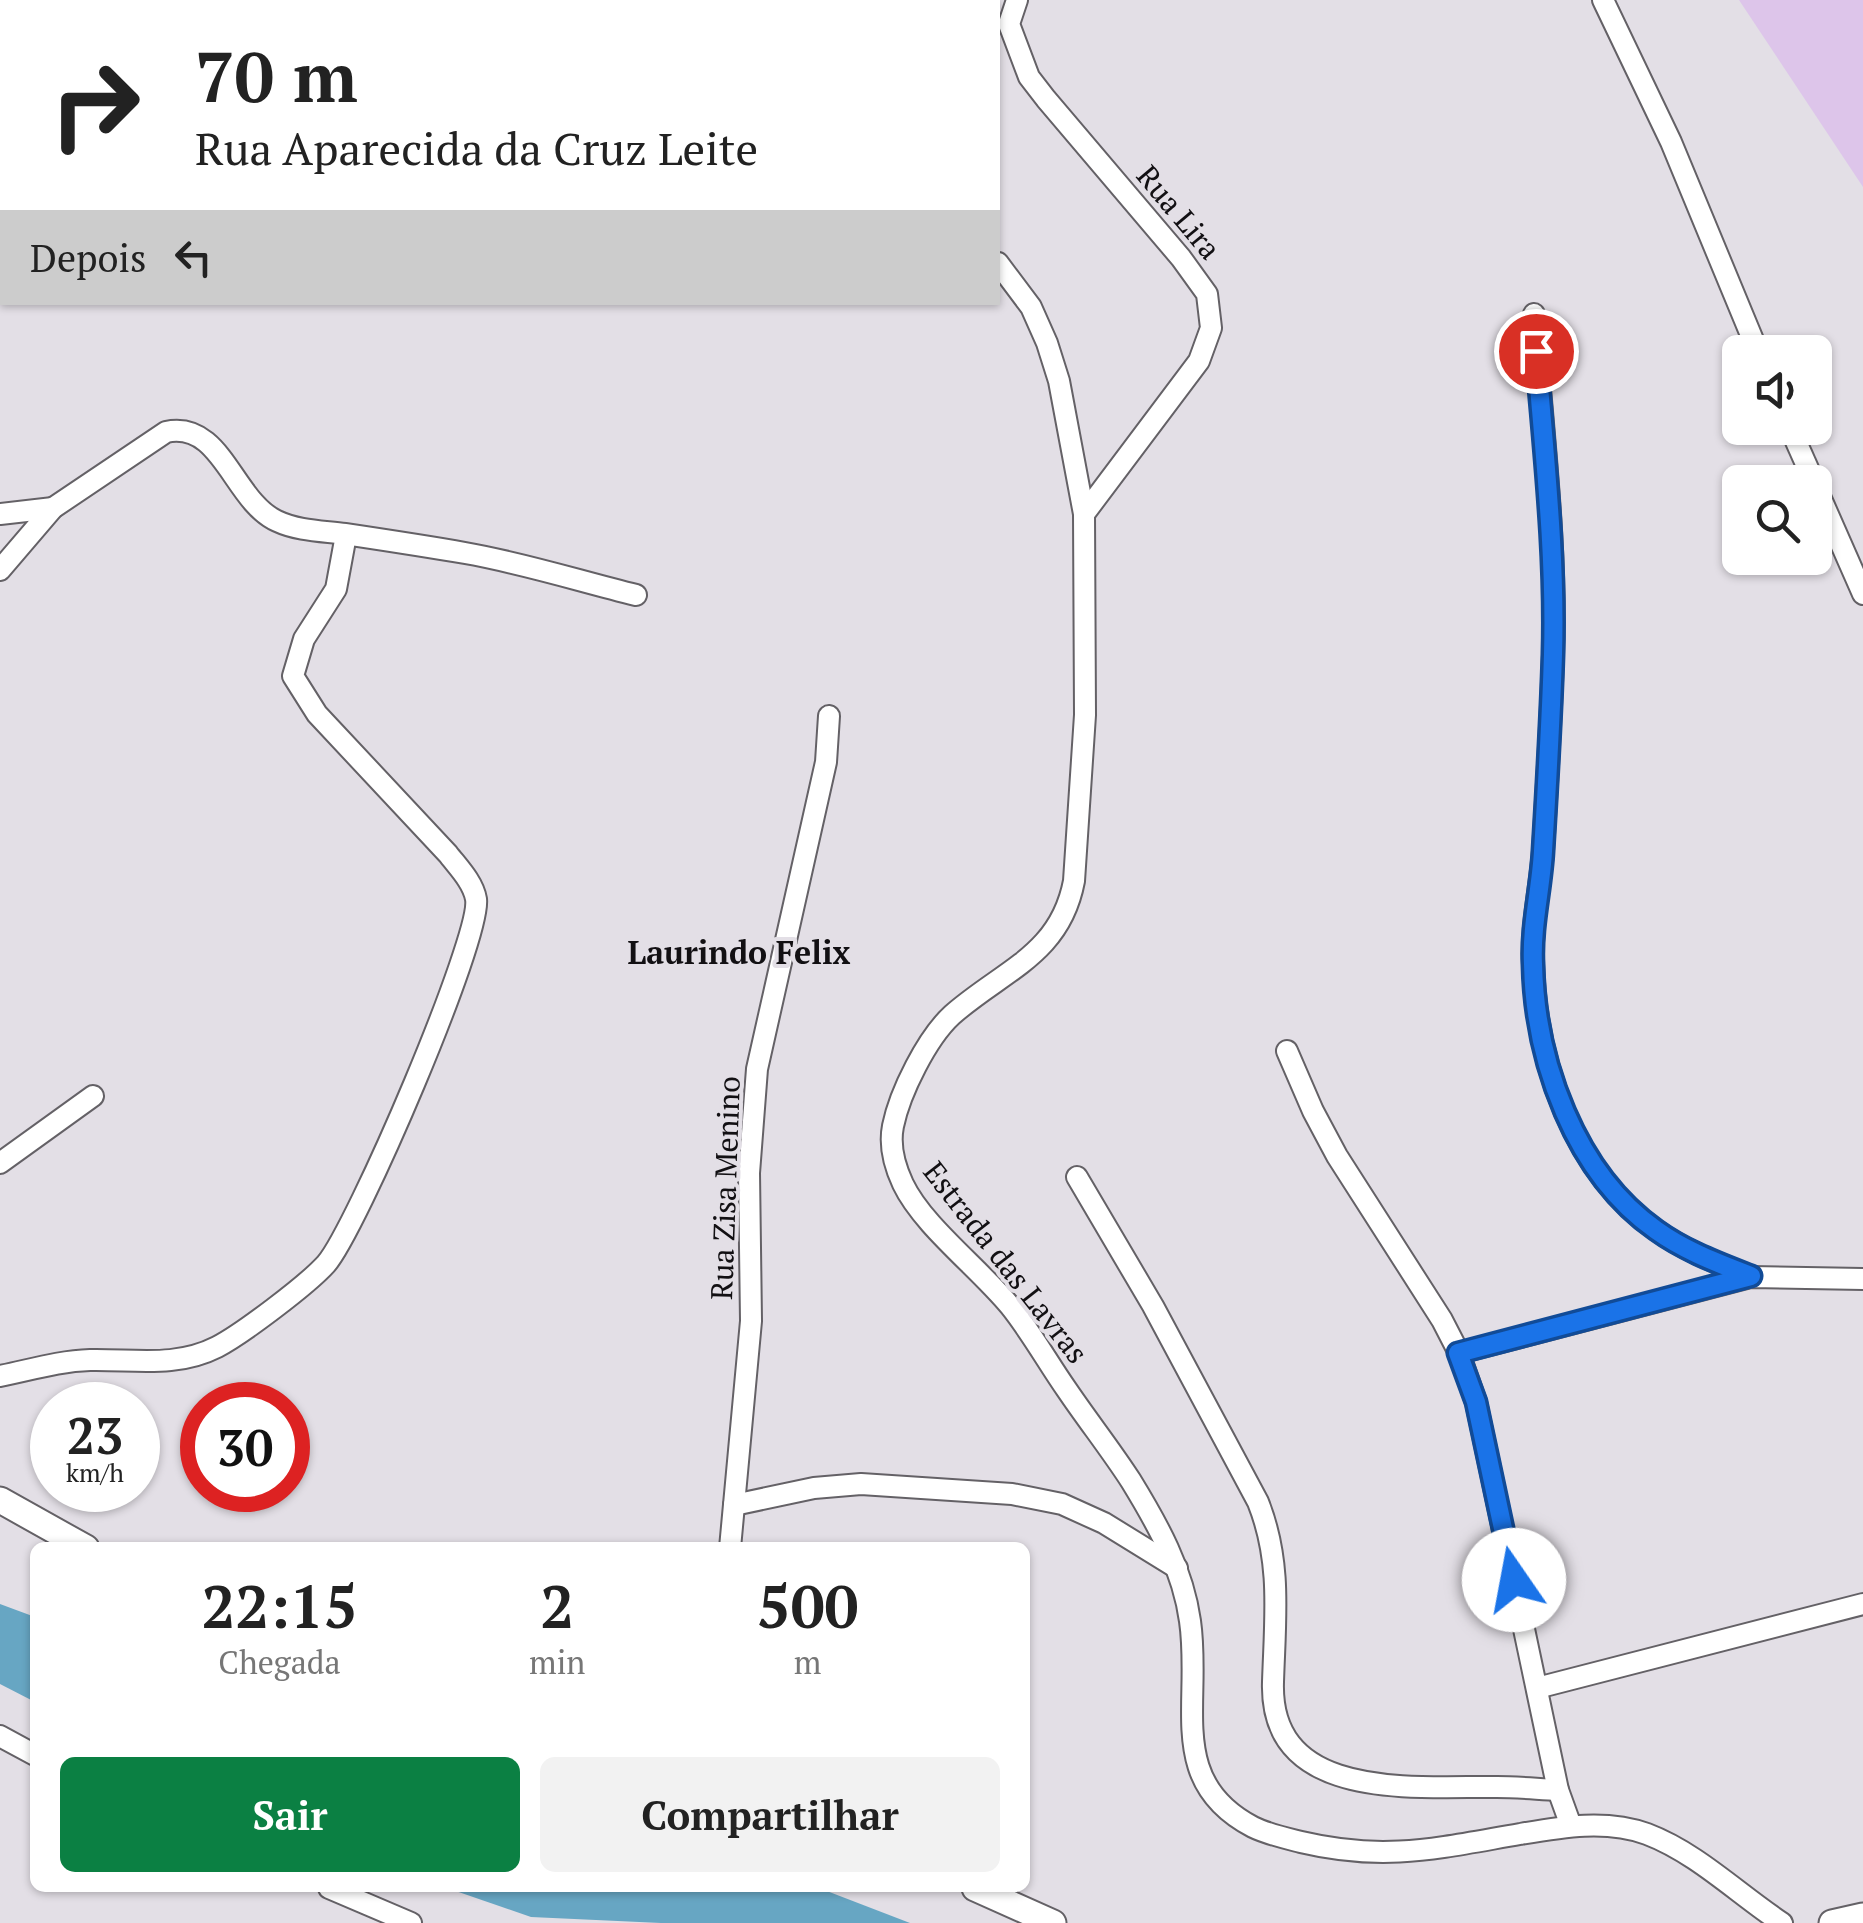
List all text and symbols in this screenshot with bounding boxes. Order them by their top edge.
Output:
text: 70 m [195,29,358,122]
icon: right [30,40,160,170]
text: Rua Aparecida da Cruz Leite [195,118,758,178]
street label: Rua Lira [1128,157,1230,267]
icon: left [166,230,221,285]
text: Depois [30,233,146,283]
pin [1494,309,1579,394]
icon: arrive [1509,324,1564,379]
map controls [1722,335,1832,575]
button: sound [1722,335,1832,445]
button: search [1722,465,1832,575]
district label: Laurindo Felix [628,931,851,973]
street label: Rua Zisa Menino [701,1075,749,1301]
street label: Estrada das Lavras [915,1153,1097,1371]
speed limit sign: 30 [180,1382,310,1512]
text: 23 [67,1402,123,1468]
text: km/h [66,1456,124,1489]
position arrow [1462,1528,1566,1632]
text: 22:15 [201,1566,358,1645]
text: 2 [540,1566,574,1645]
text: 500 [757,1566,859,1645]
text: Chegada [218,1641,341,1683]
text: min [529,1641,585,1683]
text: m [794,1641,821,1683]
button: Sair [60,1757,520,1872]
button: Compartilhar [540,1757,1000,1872]

